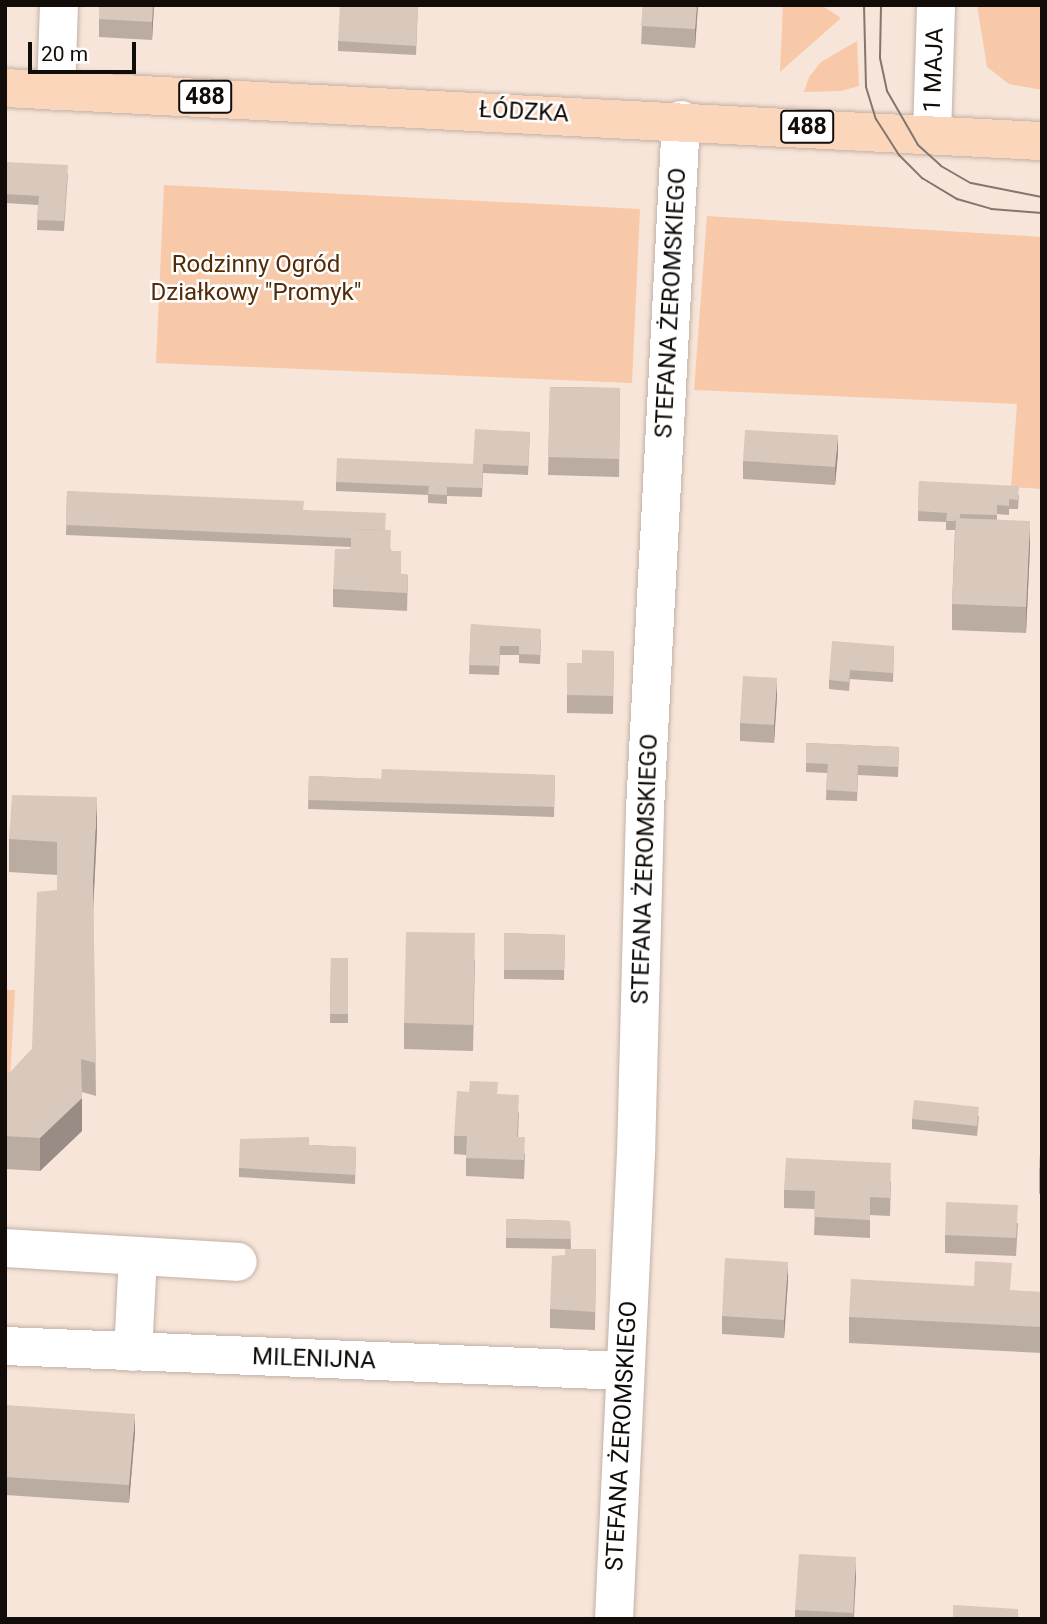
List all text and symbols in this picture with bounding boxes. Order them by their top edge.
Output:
street label: 1 MAJA [918,27,950,113]
scale bar [32,28,140,72]
text: 20 m [41,42,88,66]
road number: 488 [177,78,233,116]
street label: ŁÓDZKA [478,95,570,129]
road number: 488 [779,108,835,146]
street label: STEFANA ŻEROMSKIEGO [650,167,692,439]
park label: Rodzinny Ogród Działkowy "Promyk" [151,251,361,307]
street label: STEFANA ŻEROMSKIEGO [626,733,664,1005]
street label: STEFANA ŻEROMSKIEGO [601,1300,643,1572]
street label: MILENIJNA [252,1342,376,1376]

